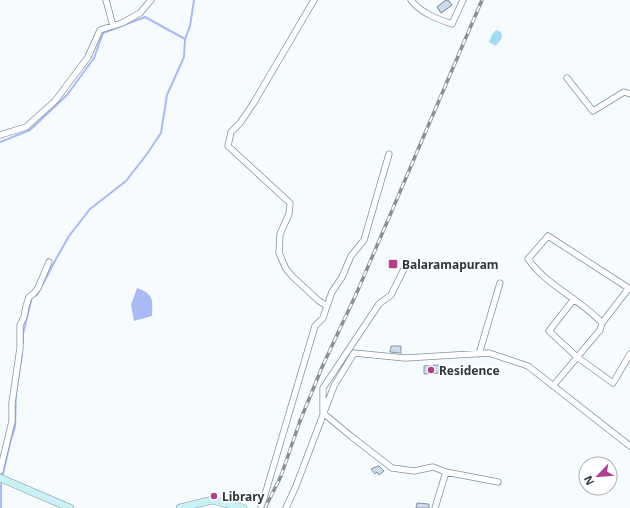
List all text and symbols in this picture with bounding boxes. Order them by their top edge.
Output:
place label: Balaramapuram [402,256,499,273]
marker: Balaramapuram [387,258,399,270]
place label: Residence [439,362,500,379]
marker: Residence [426,365,436,375]
north arrow [578,456,618,496]
text: N [580,473,597,488]
place label: Library [222,488,265,505]
marker: Library [209,491,219,501]

